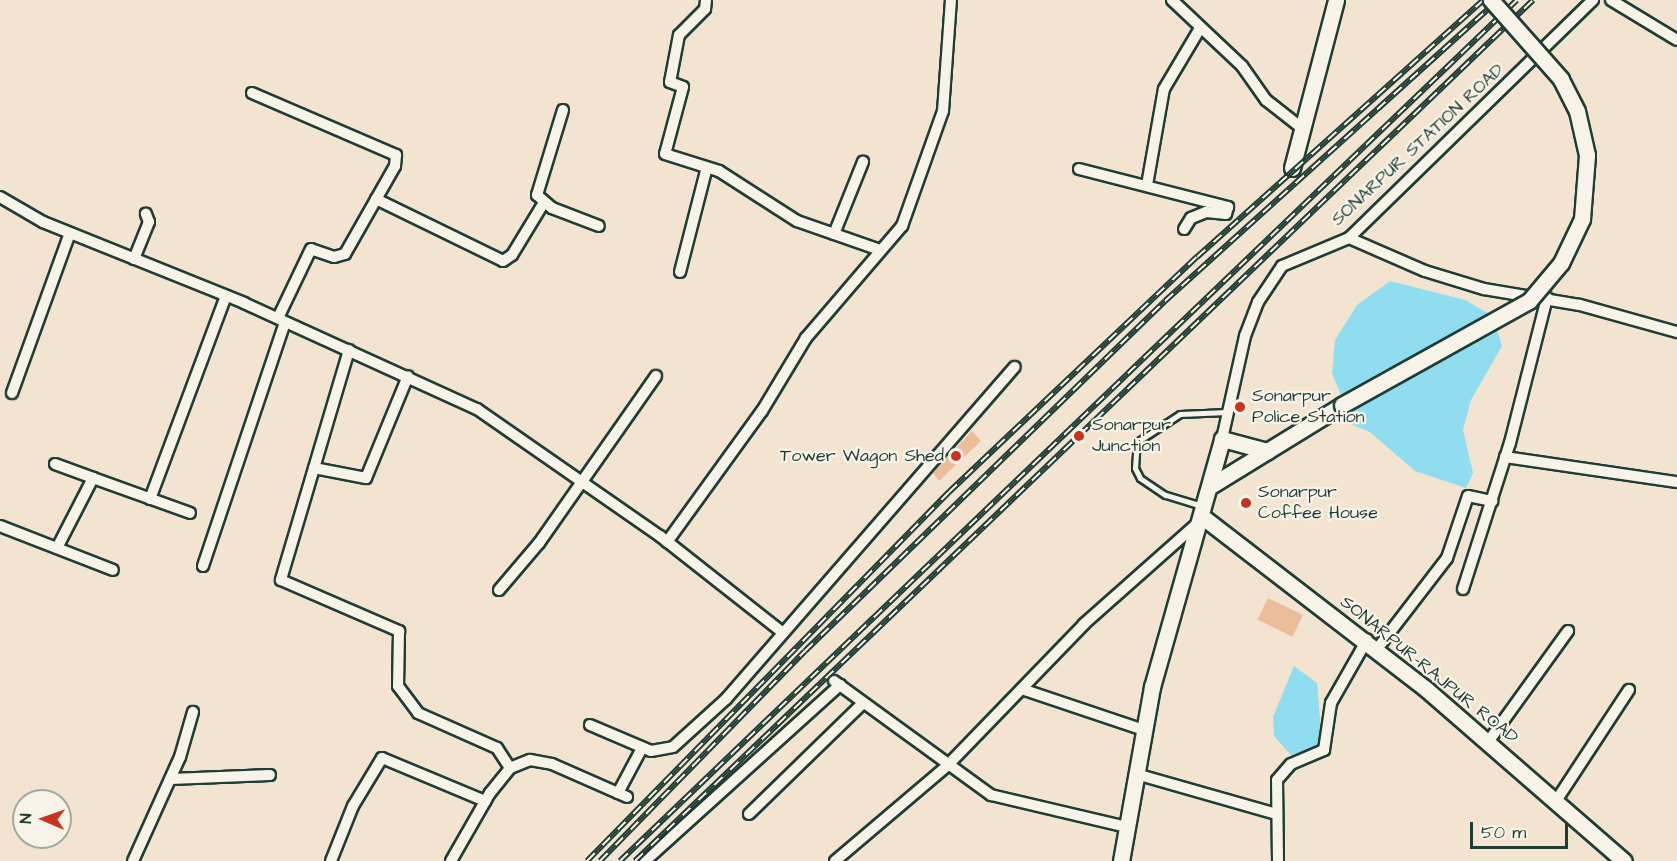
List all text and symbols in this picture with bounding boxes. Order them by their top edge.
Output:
street label: SONARPUR STATION ROAD [1327,59,1509,231]
place label: Sonarpur Police Station [1252,386,1365,428]
marker: Sonarpur Police Station [1233,400,1247,414]
place label: Sonarpur Junction [1092,415,1171,458]
marker: Sonarpur Junction [1070,427,1088,445]
place label: Tower Wagon Shed [780,445,944,467]
marker: Tower Wagon Shed [949,449,963,463]
place label: Sonarpur Coffee House [1258,482,1378,524]
marker: Sonarpur Coffee House [1239,496,1253,510]
street label: SONARPUR-RAJPUR ROAD [1336,591,1522,749]
north arrow [12,789,72,849]
scale bar [1473,810,1570,848]
text: N [15,813,37,824]
text: 50 m [1481,820,1526,845]

